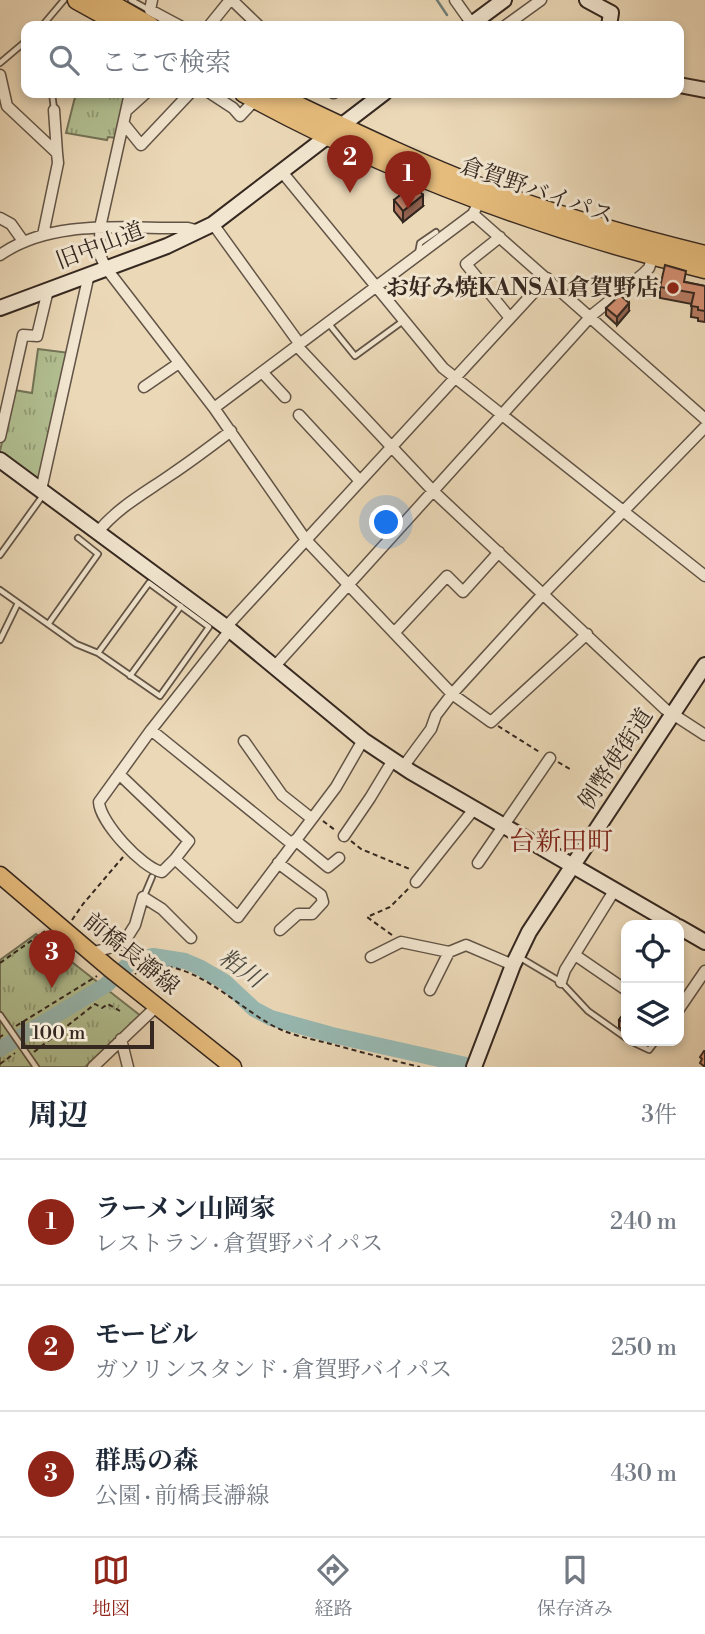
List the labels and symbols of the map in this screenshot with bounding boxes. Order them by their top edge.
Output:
pin: 2 [327,135,373,193]
pin: 1 [385,151,431,209]
street label: 倉賀野バイパス [457,152,617,230]
street label: 旧中山道 [52,216,148,276]
place label: お好み焼KANSAI倉賀野店 [386,274,659,302]
marker: お好み焼KANSAI倉賀野店 [665,280,681,296]
your location [369,505,403,539]
street label: 例幣使街道 [573,703,659,815]
district label: 台新田町 [509,826,613,858]
street label: 前橋長瀞線 [78,907,184,1001]
pin: 3 [29,930,75,988]
water label: 粕川 [213,943,272,997]
scale bar [21,1018,154,1050]

